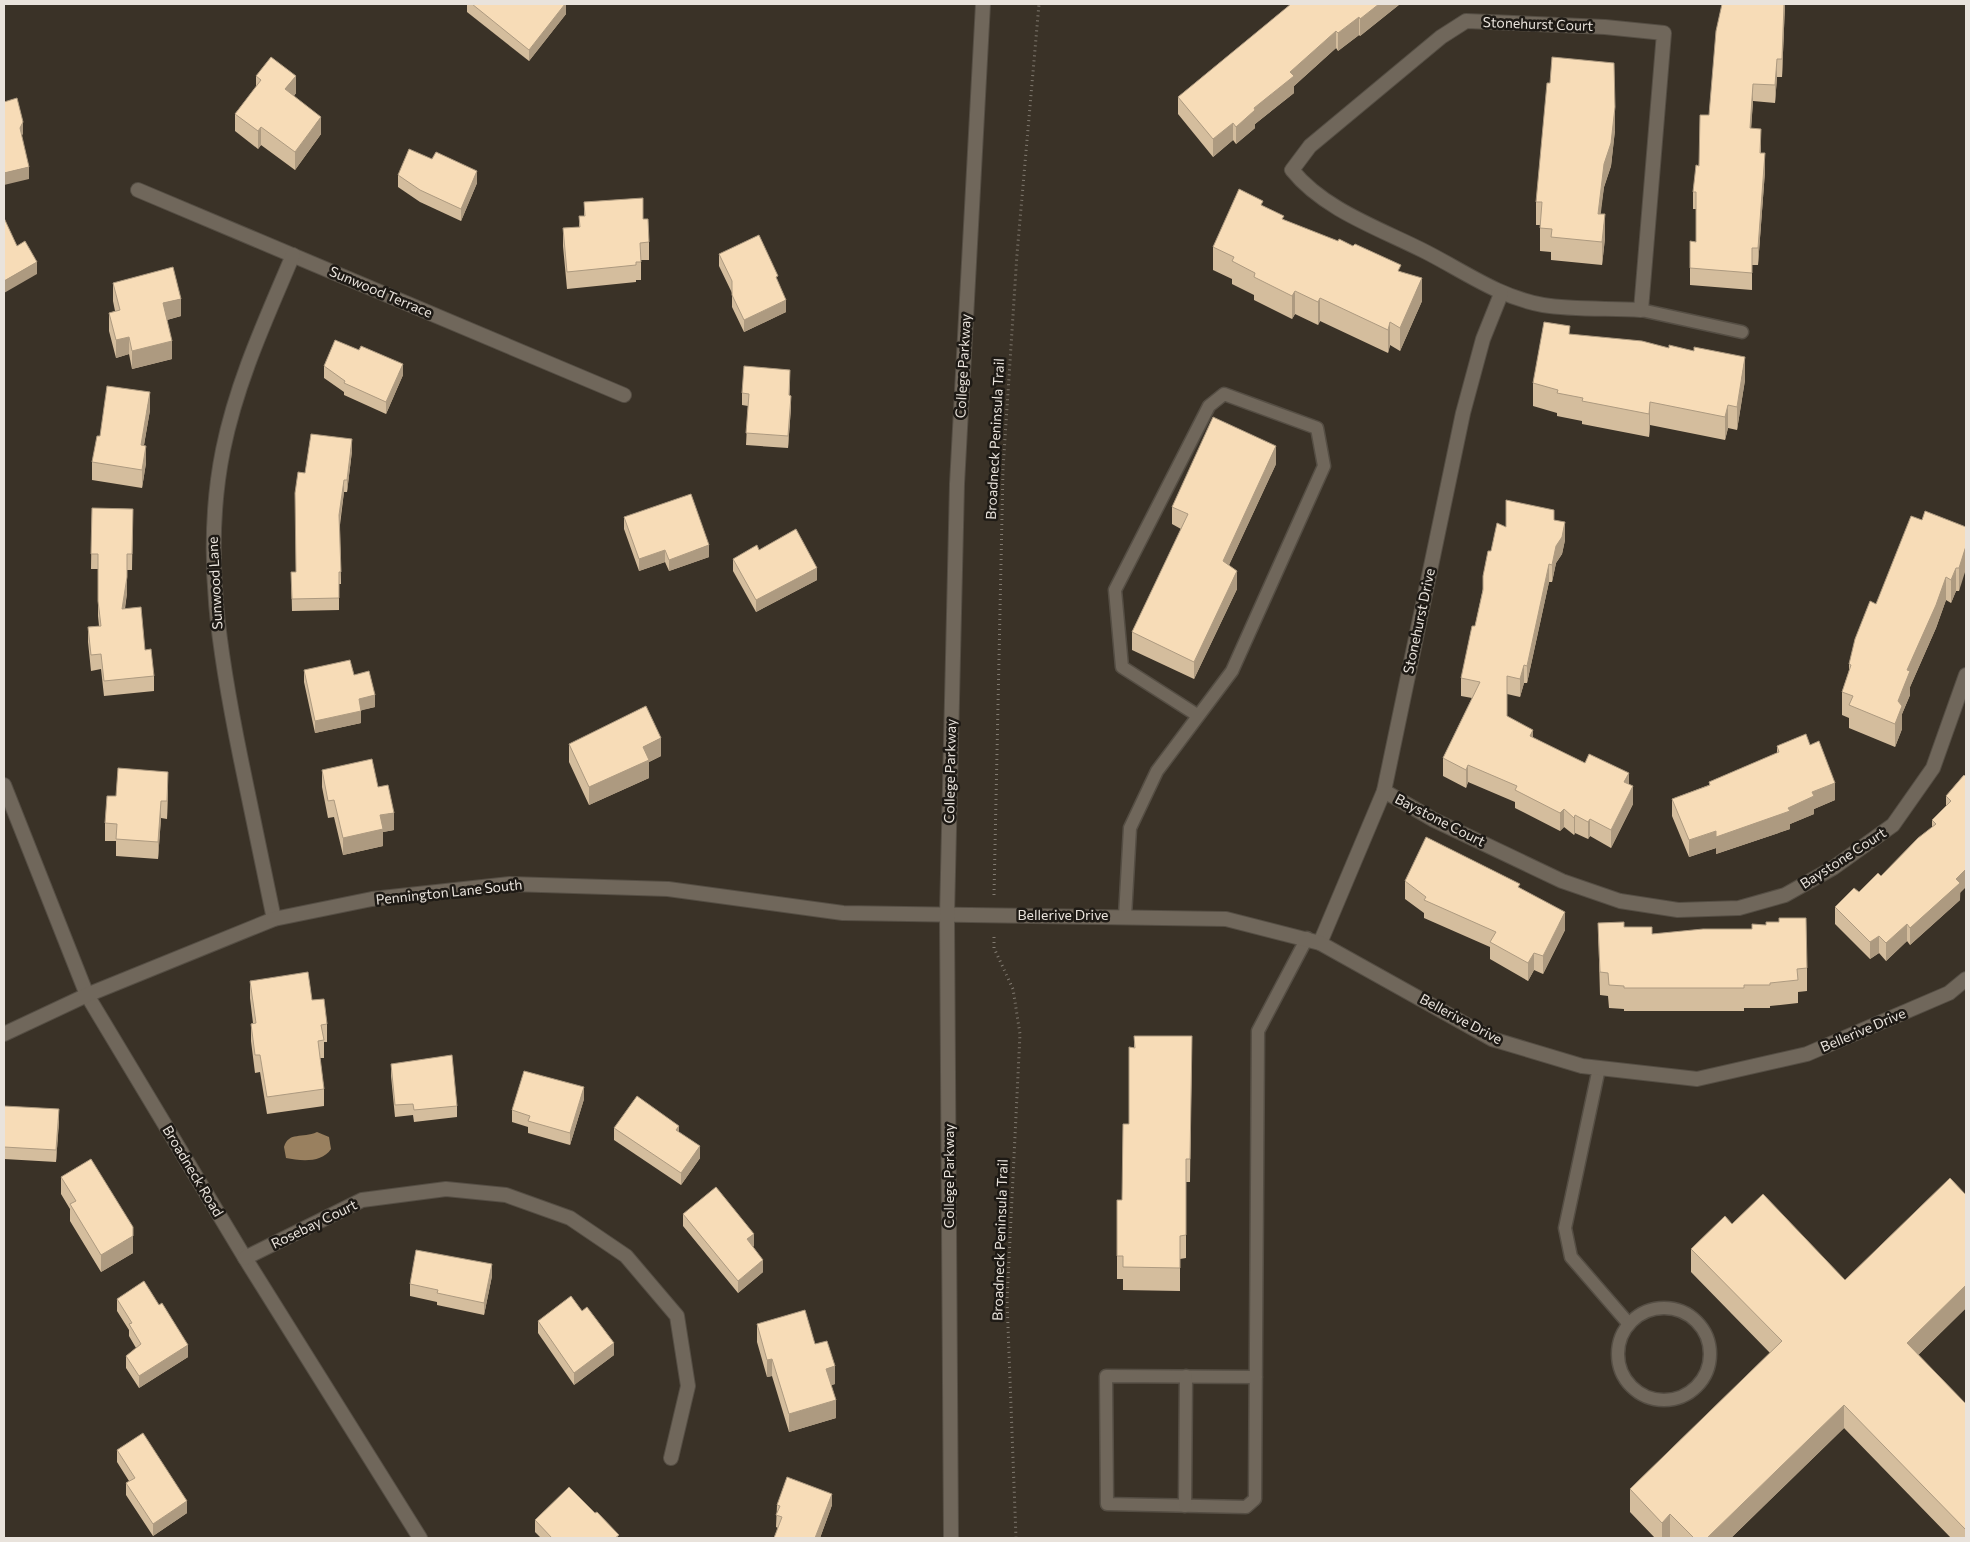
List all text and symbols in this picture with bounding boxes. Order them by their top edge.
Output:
street label: Stonehurst Court [1482,13,1594,34]
street label: Sunwood Terrace [327,262,435,321]
street label: College Parkway [951,313,974,419]
street label: Broadneck Peninsula Trail [982,358,1007,520]
street label: Sunwood Lane [204,536,225,630]
street label: Stonehurst Drive [1399,567,1438,675]
street label: College Parkway [940,718,959,823]
street label: Baystone Court [1392,790,1488,850]
street label: Baystone Court [1797,823,1889,892]
street label: Pennington Lane South [375,875,523,908]
street label: Bellerive Drive [1018,906,1108,923]
street label: Bellerive Drive [1417,990,1505,1047]
street label: Bellerive Drive [1818,1004,1908,1055]
street label: Broadneck Road [160,1122,227,1219]
street label: College Parkway [940,1124,957,1228]
street label: Broadneck Peninsula Trail [988,1159,1011,1321]
street label: Rosebay Court [268,1195,360,1252]

